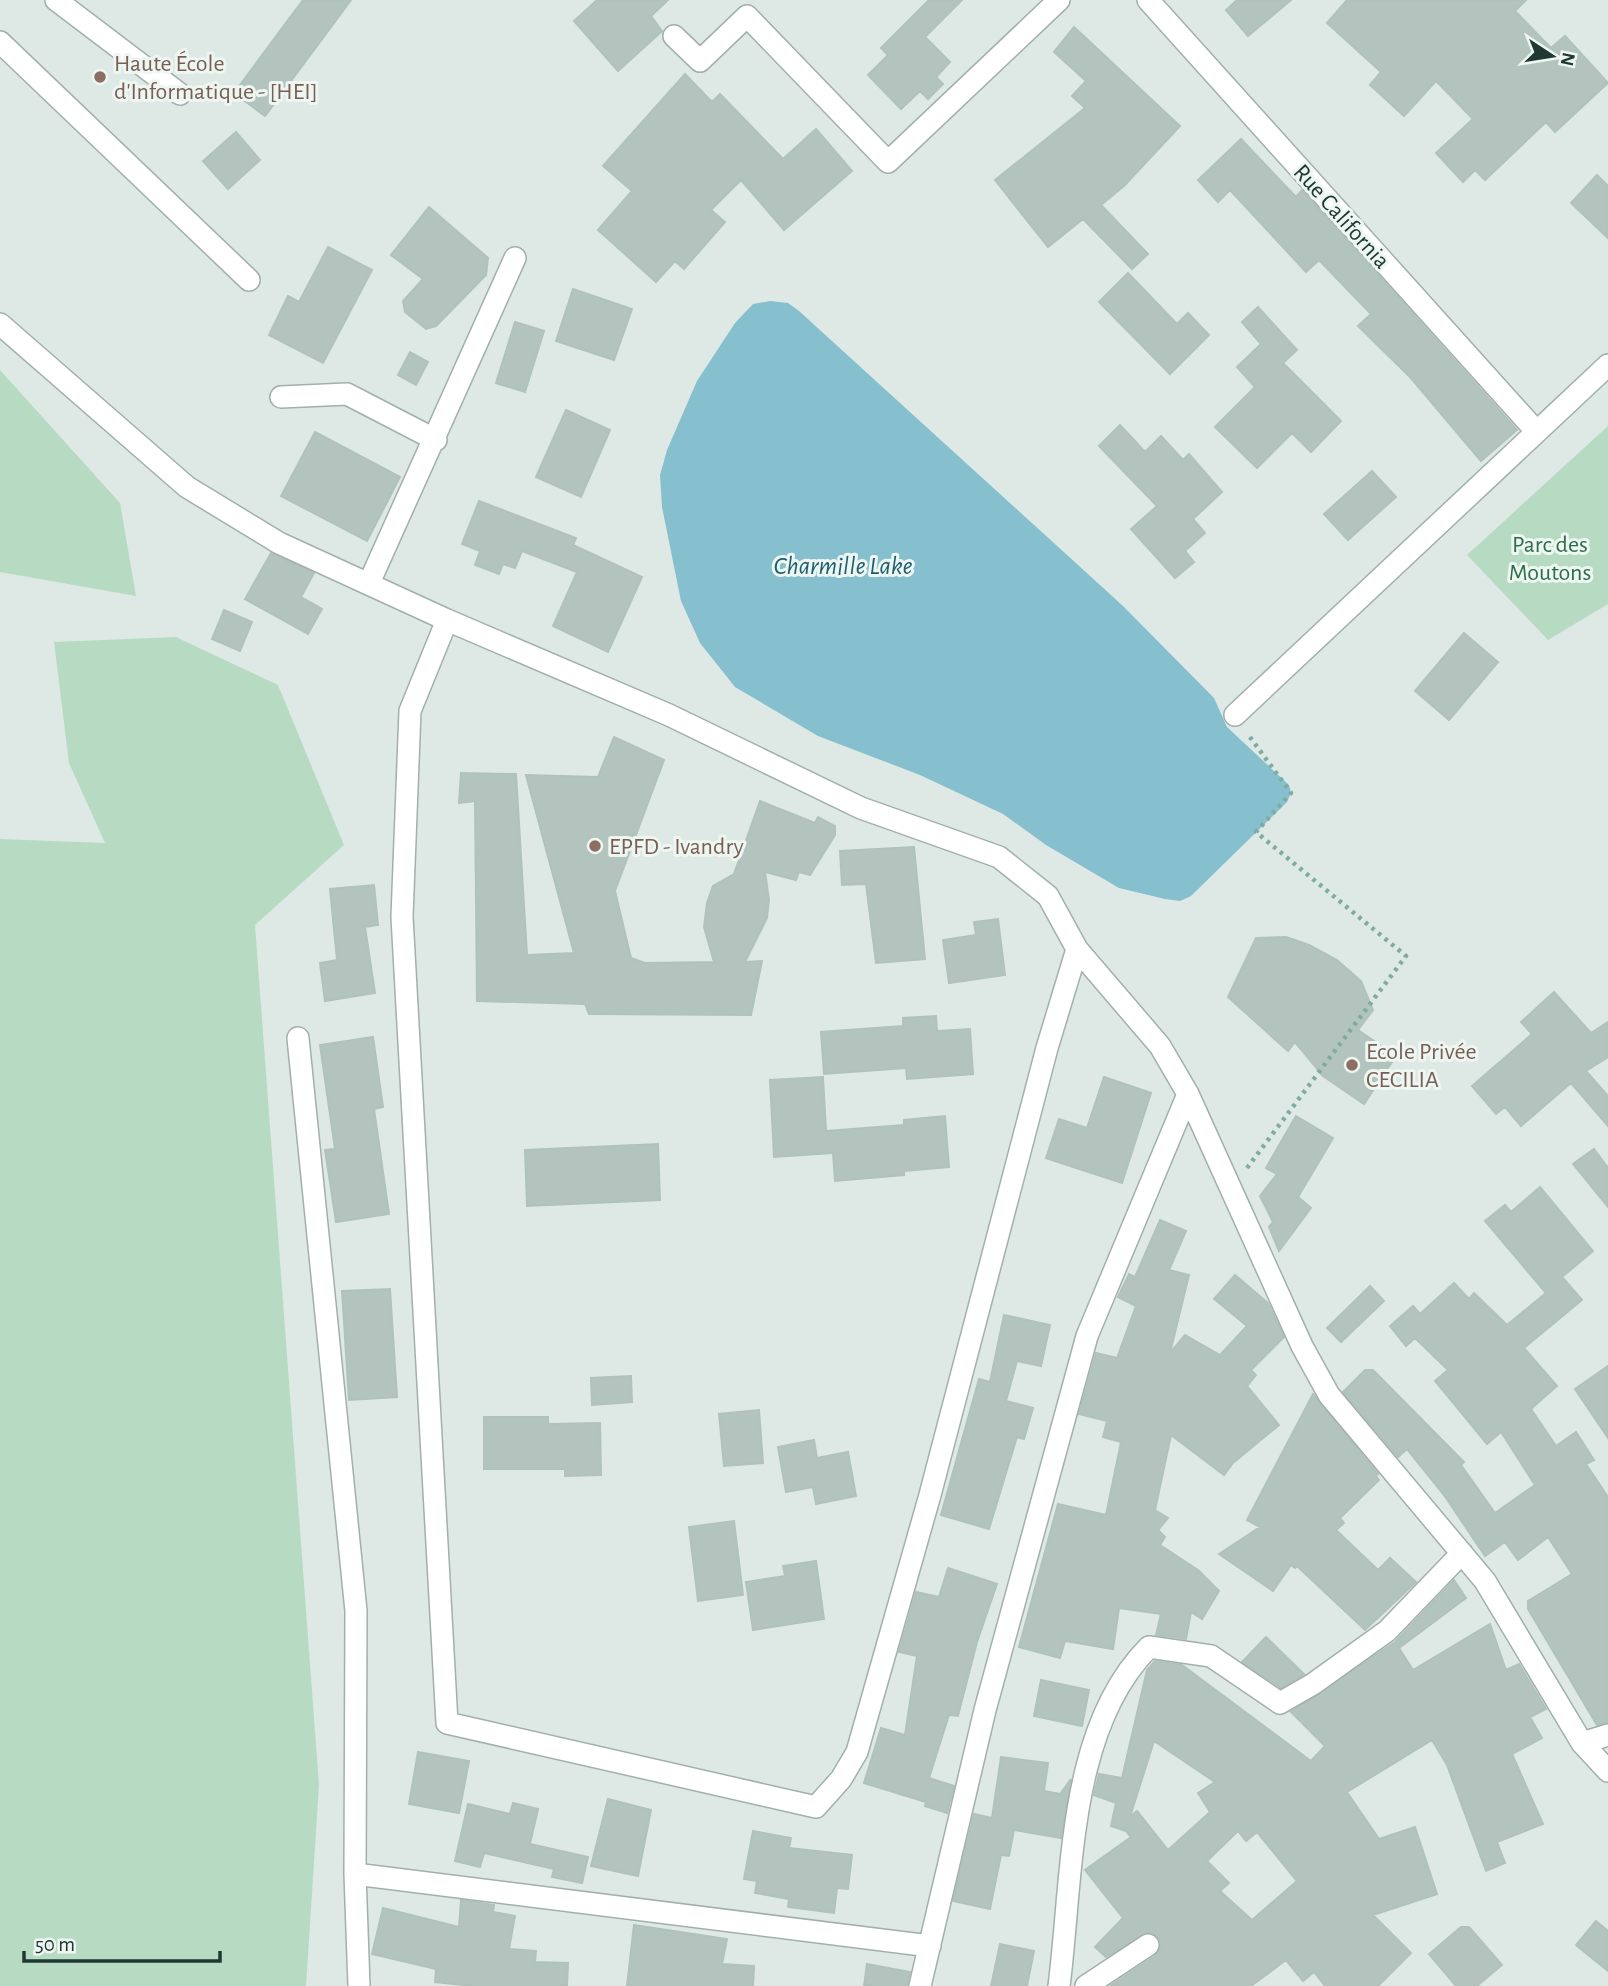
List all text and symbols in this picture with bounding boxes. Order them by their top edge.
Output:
north arrow [1517,21,1587,91]
place label: Haute École d'Informatique - [HEI] [114,50,318,104]
text: N [1556,51,1578,68]
marker: Haute École d'Informatique - [HEI] [92,69,108,85]
street label: Rue California [1289,160,1394,273]
park label: Parc des Moutons [1509,533,1591,585]
water label: Charmille Lake [774,553,913,579]
place label: EPFD - Ivandry [609,835,744,859]
marker: EPFD - Ivandry [587,838,603,854]
place label: Ecole Privée CECILIA [1366,1040,1477,1092]
marker: Ecole Privée CECILIA [1344,1057,1360,1073]
scale bar [24,1920,220,1964]
text: 50 m [35,1934,75,1955]

